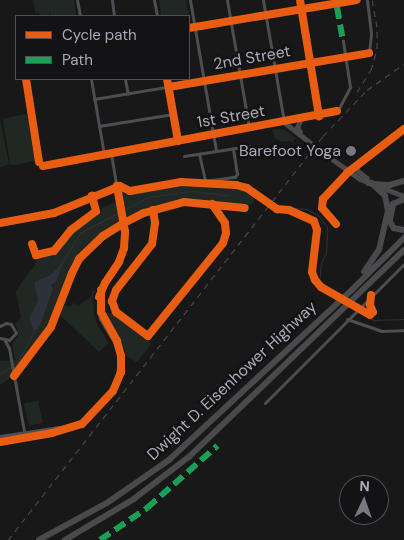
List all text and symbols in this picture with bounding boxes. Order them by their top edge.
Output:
legend [15,15,190,80]
text: Cycle path [62,25,137,45]
street label: 2nd Street [212,42,292,74]
text: Path [62,50,93,70]
street label: 1st Street [196,102,266,132]
place label: Barefoot Yoga [239,141,341,161]
marker: Barefoot Yoga [345,145,357,157]
street label: Dwight D. Eisenhower Highway [143,297,321,465]
north arrow [339,475,389,525]
text: N [359,477,370,495]

